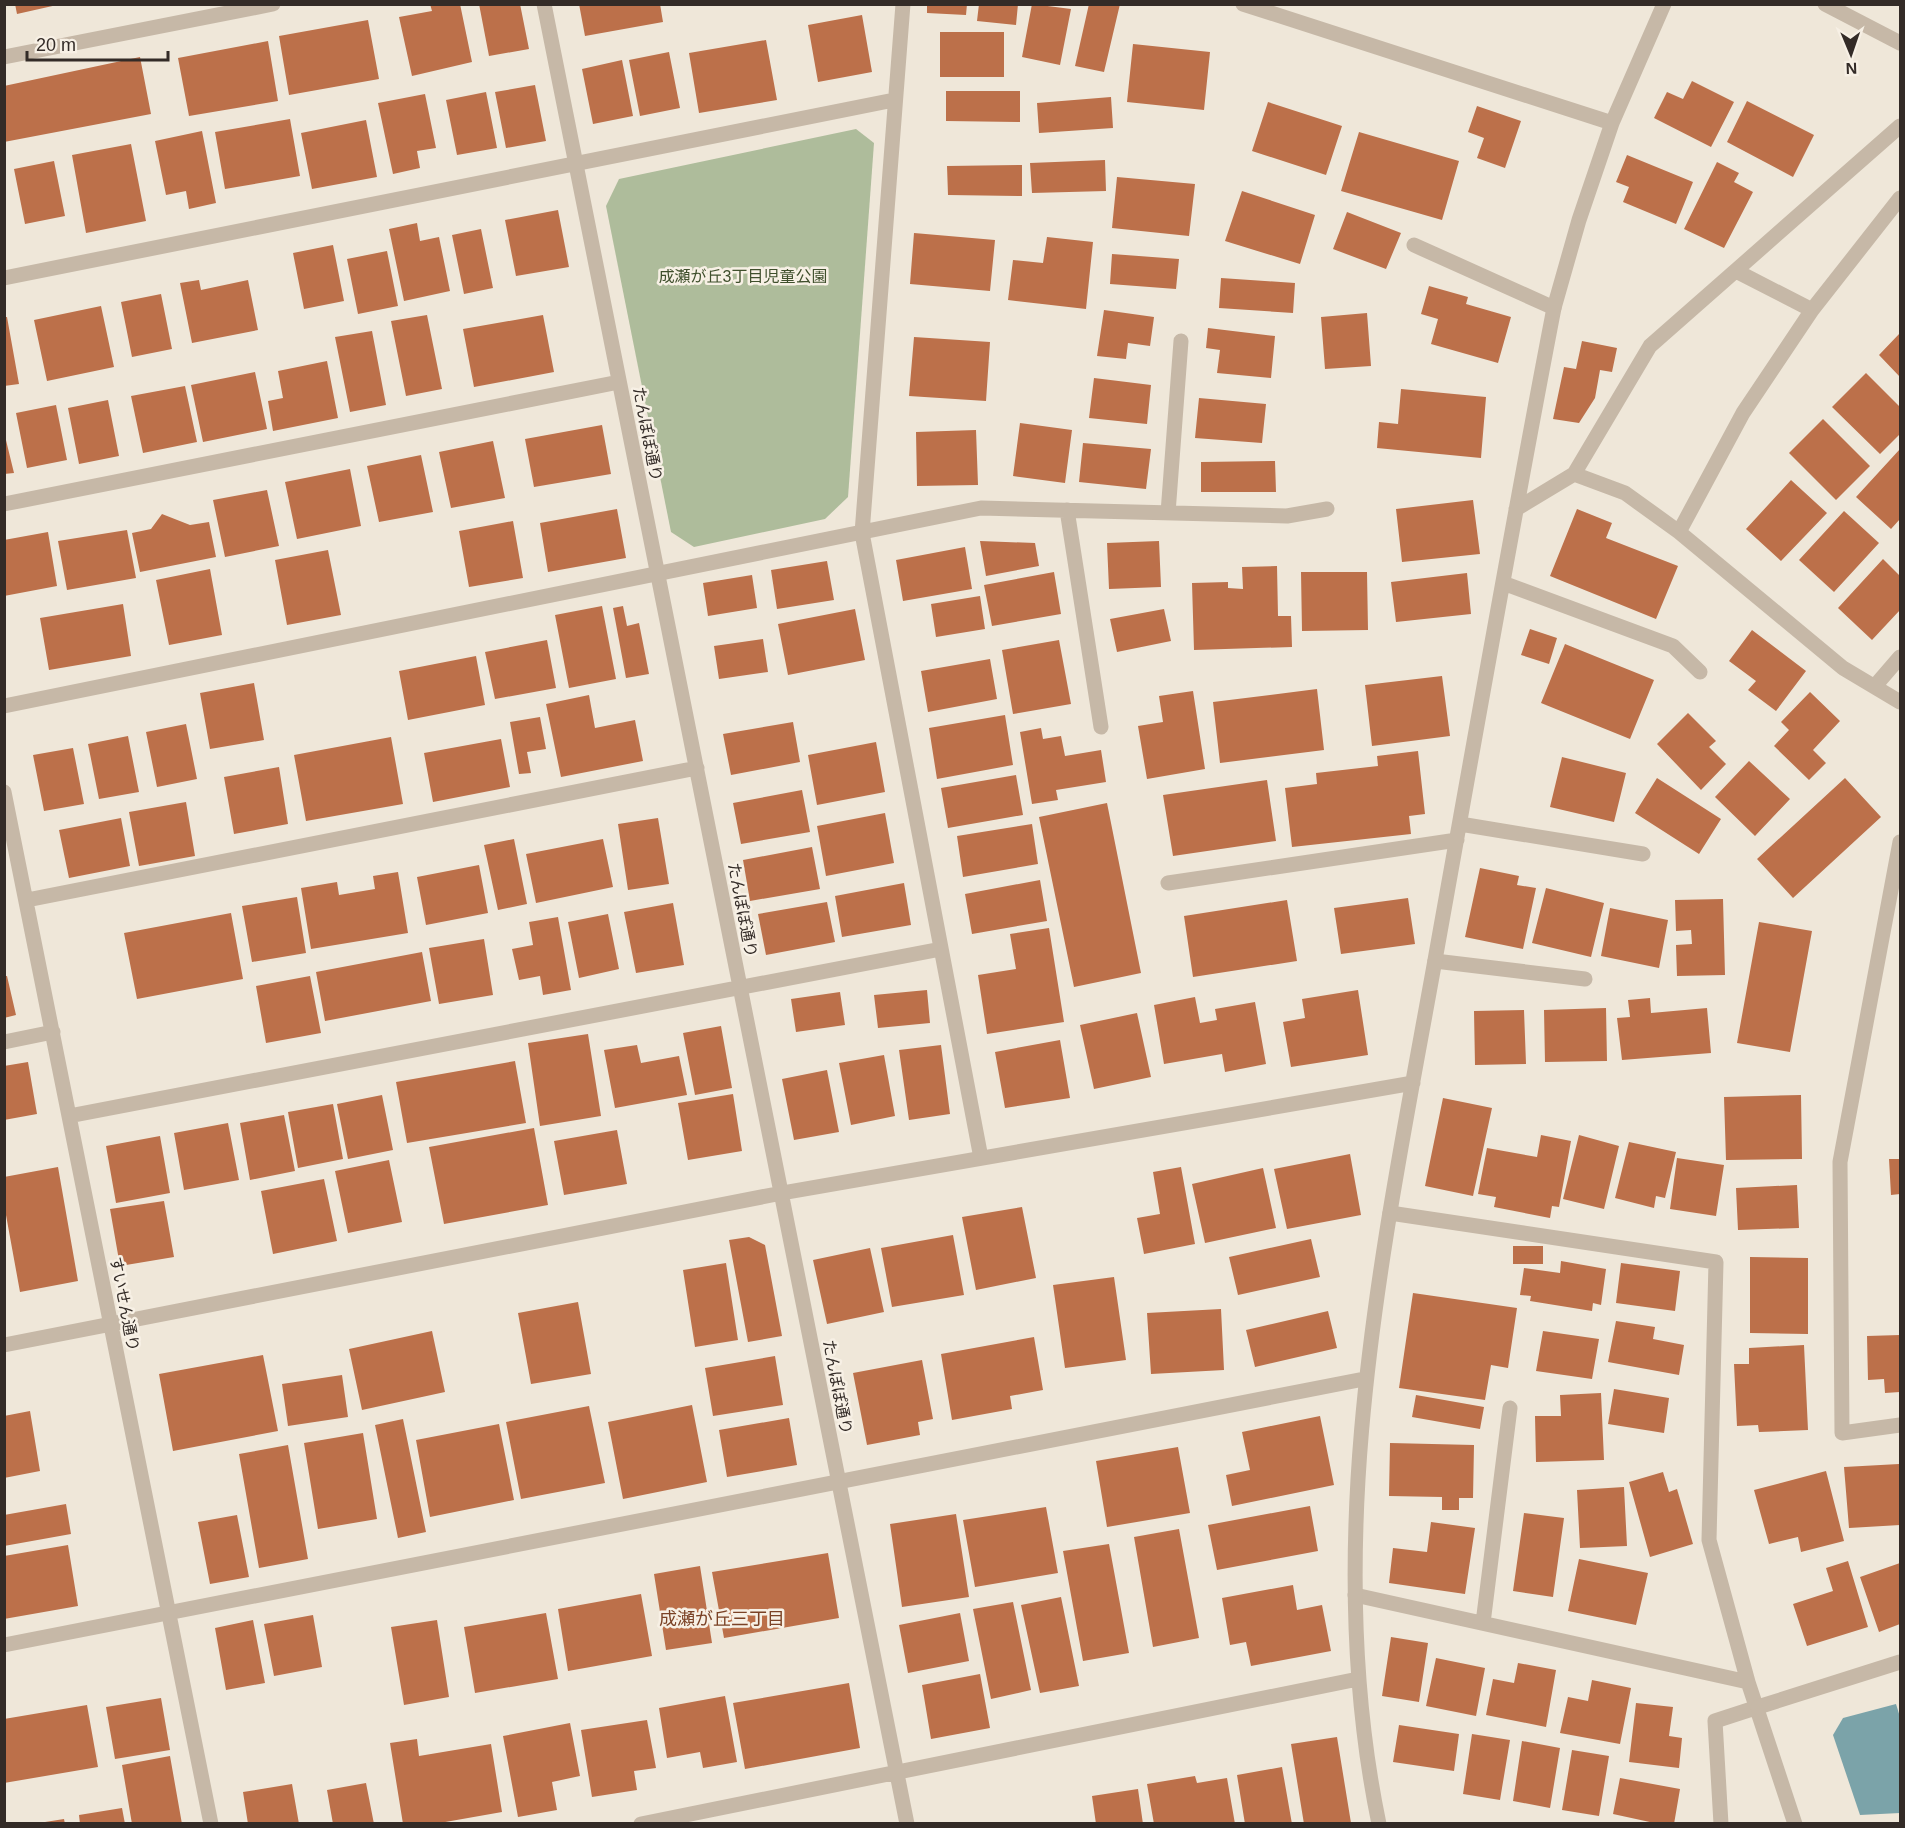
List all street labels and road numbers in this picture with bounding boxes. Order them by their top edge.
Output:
street label: たんぽぽ通り [630,385,665,483]
street label: たんぽぽ通り [725,861,760,959]
street label: すいせん通り [107,1255,142,1353]
street label: たんぽぽ通り [820,1338,855,1436]

